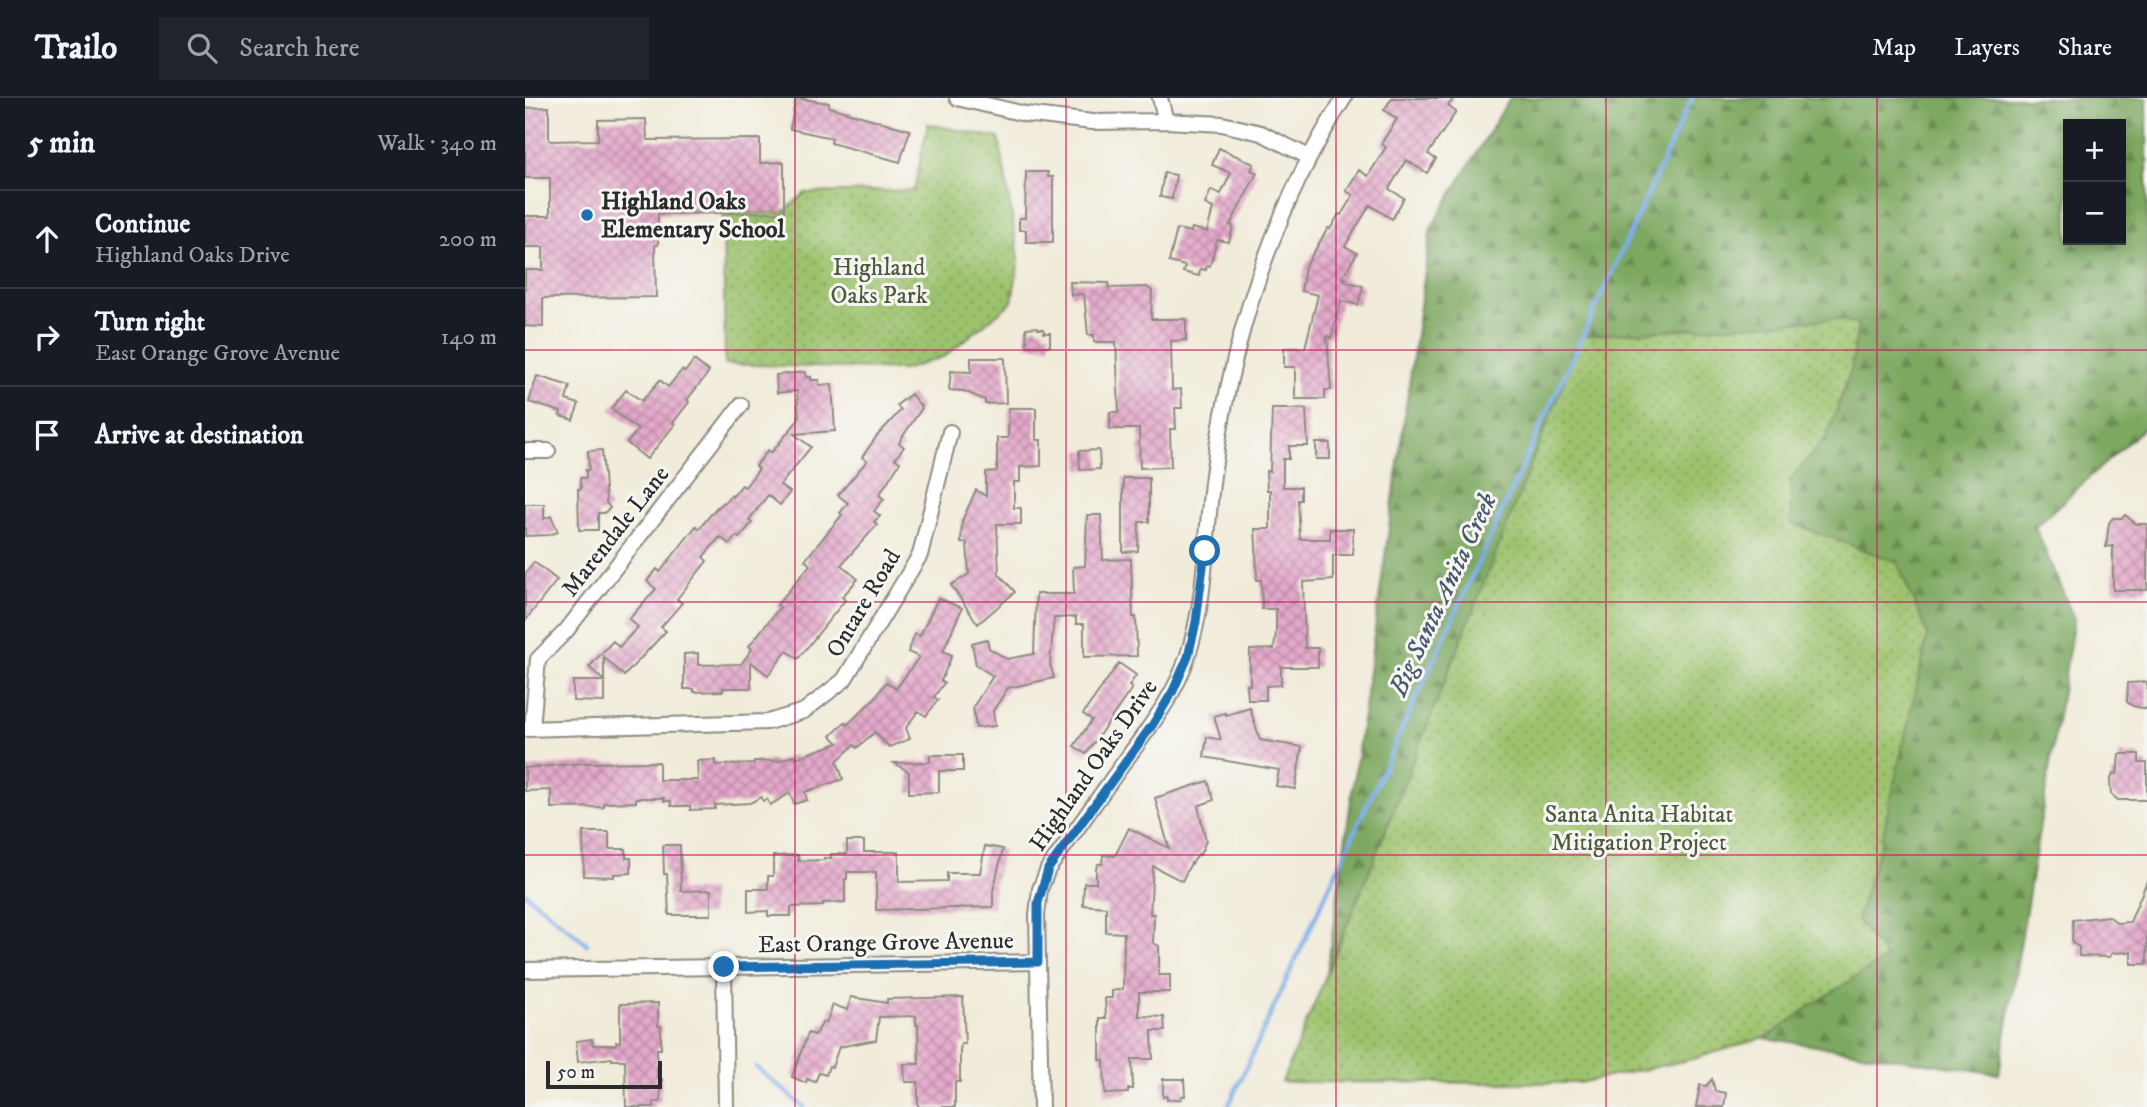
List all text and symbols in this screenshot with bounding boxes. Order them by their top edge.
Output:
search box [159,17,649,80]
text: Trailo [35,28,117,69]
icon: search [183,29,221,67]
text: Search here [239,32,359,65]
text: Map [1872,33,1916,63]
text: Layers [1954,33,2020,63]
text: Share [2058,33,2112,63]
map controls [2063,119,2126,245]
button: + [2063,119,2126,182]
text: 5 min [28,125,95,162]
text: Walk · 340 m [377,129,497,158]
button: − [2063,182,2126,245]
place label: Highland Oaks Elementary School [601,187,785,245]
marker: Highland Oaks Elementary School [579,207,595,223]
text: Continue [95,208,190,241]
icon: ahead [28,220,66,258]
text: 200 m [439,225,497,254]
text: Highland Oaks Drive [95,241,290,270]
park label: Highland Oaks Park [830,253,928,311]
text: Turn right [95,306,205,339]
icon: right [28,318,66,356]
text: 140 m [441,323,497,352]
text: East Orange Grove Avenue [95,339,340,368]
icon: arrive [28,416,66,454]
text: Arrive at destination [95,419,304,452]
street label: Marendale Lane [555,460,676,603]
water label: Big Santa Anita Creek [1381,488,1505,702]
route start [1189,535,1220,566]
street label: Ontare Road [820,544,908,663]
street label: Highland Oaks Drive [1023,674,1164,857]
park label: Santa Anita Habitat Mitigation Project [1545,800,1734,858]
street label: East Orange Grove Avenue [758,926,1014,960]
route end [708,951,739,982]
scale bar [546,1058,661,1090]
text: 50 m [557,1061,595,1084]

